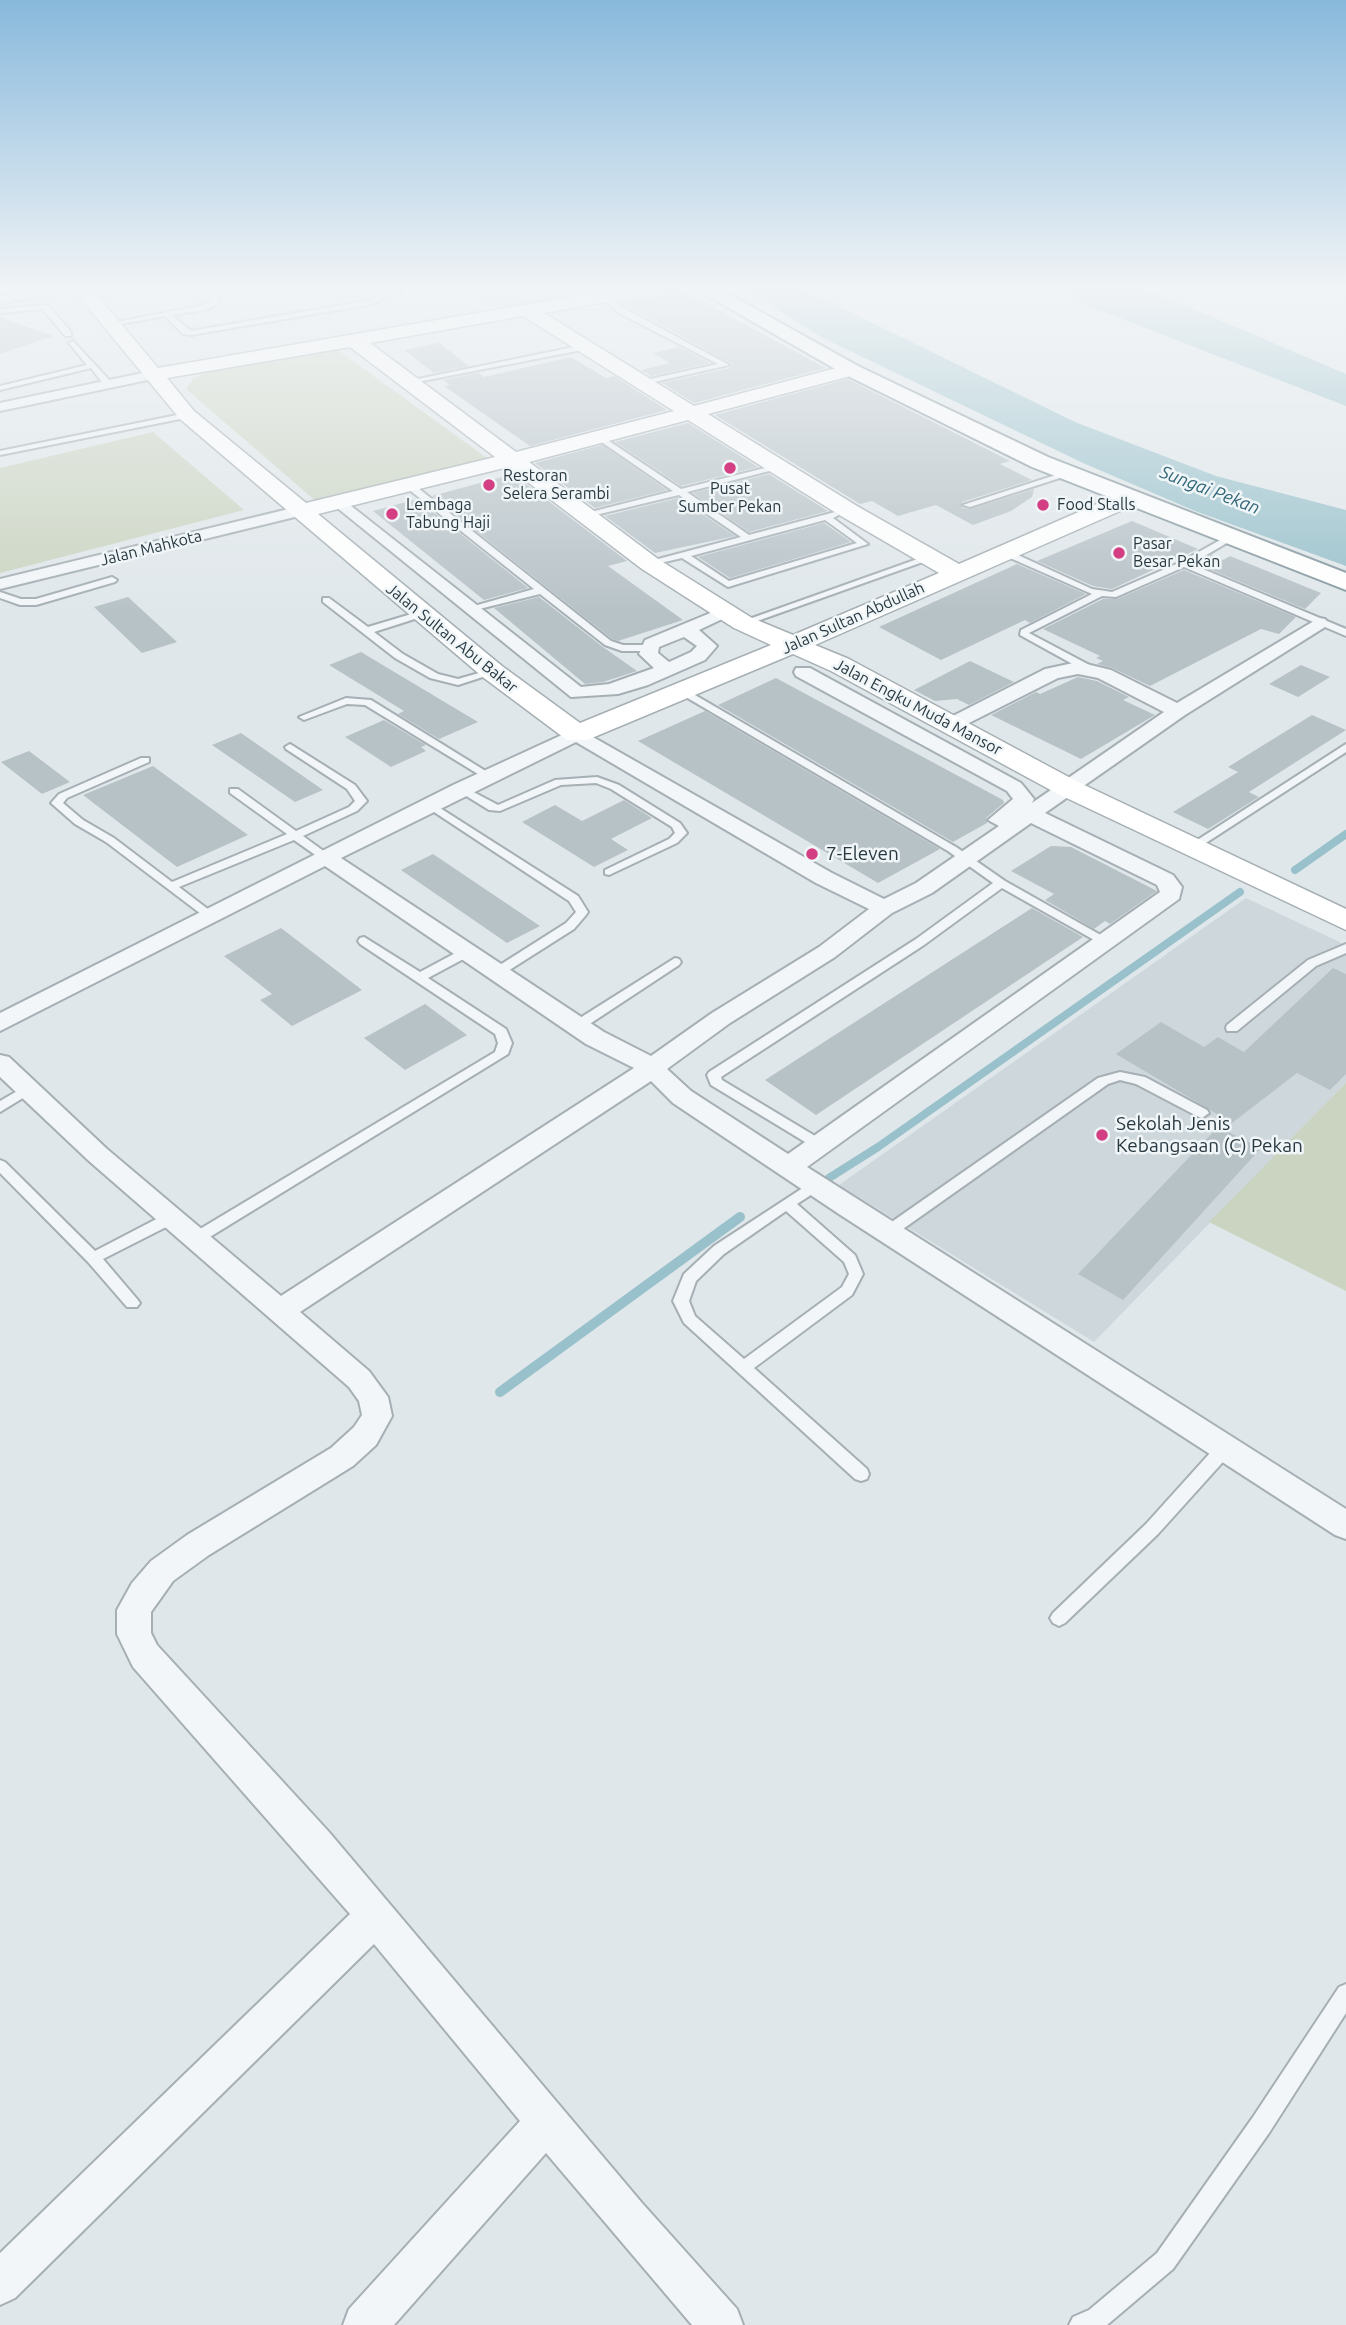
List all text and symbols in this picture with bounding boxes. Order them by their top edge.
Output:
marker: Pusat Sumber Pekan [722,460,738,476]
water label: Sungai Pekan [1157,461,1263,519]
place label: Restoran Selera Serambi [503,466,610,504]
marker: Restoran Selera Serambi [481,477,497,493]
place label: Pusat Sumber Pekan [679,479,781,517]
place label: Lembaga Tabung Haji [406,495,490,533]
place label: Food Stalls [1057,495,1135,515]
marker: Food Stalls [1035,497,1051,513]
marker: Lembaga Tabung Haji [384,506,400,522]
street label: Jalan Mahkota [98,526,204,570]
place label: Pasar Besar Pekan [1133,534,1220,572]
marker: Pasar Besar Pekan [1111,545,1127,561]
street label: Jalan Sultan Abdullah [779,578,927,658]
street label: Jalan Sultan Abu Bakar [382,579,522,697]
street label: Jalan Engku Muda Mansor [831,655,1005,759]
place label: 7-Eleven [826,843,899,865]
marker: 7-Eleven [804,846,820,862]
place label: Sekolah Jenis Kebangsaan (C) Pekan [1116,1113,1303,1157]
marker: Sekolah Jenis Kebangsaan (C) Pekan [1094,1127,1110,1143]

